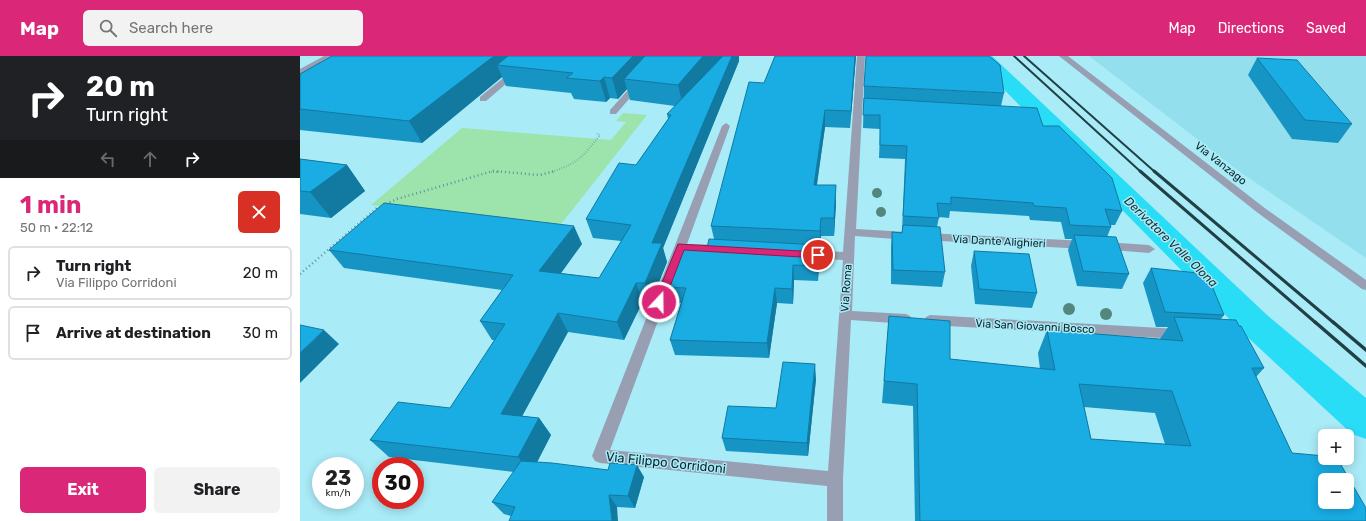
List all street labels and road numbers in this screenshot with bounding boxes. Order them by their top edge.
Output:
street label: Via Vanzago [1192,139,1249,188]
street label: Via Dante Alighieri [952,233,1046,250]
street label: Via Roma [838,264,855,312]
street label: Via San Giovanni Bosco [975,317,1095,336]
street label: Via Filippo Corridoni [605,449,727,476]

